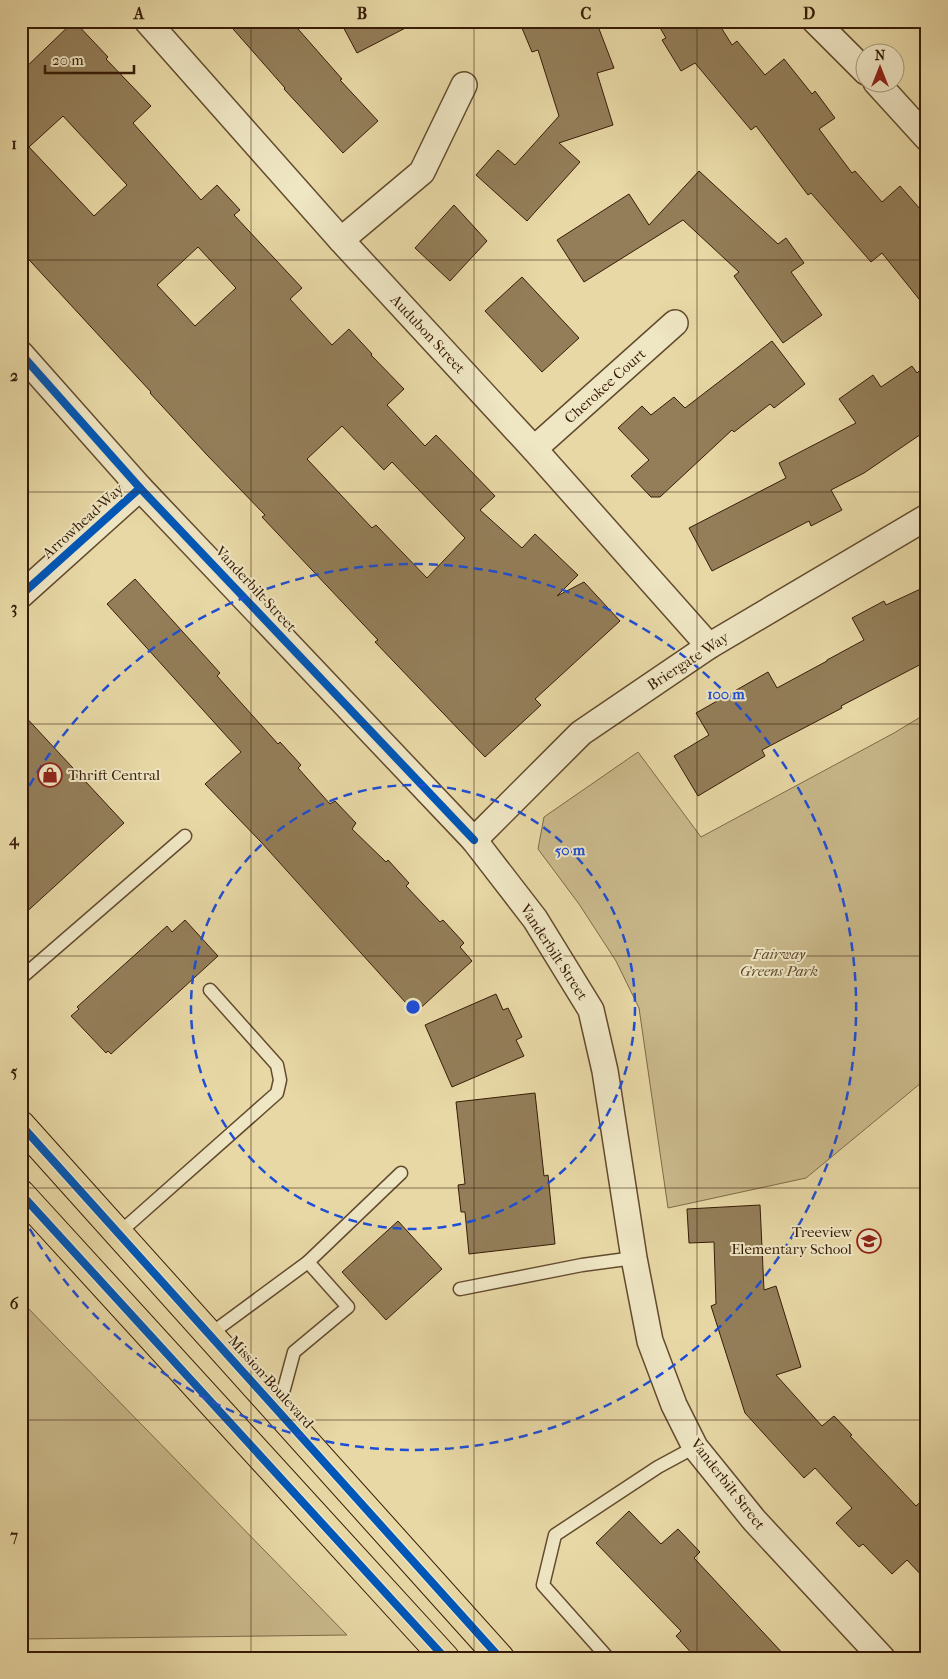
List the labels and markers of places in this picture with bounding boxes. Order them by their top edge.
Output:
shop icon: Thrift Central [37,762,63,788]
place label: Thrift Central [68,766,160,784]
centre of rings [404,998,422,1016]
place label: Treeview Elementary School [731,1223,853,1258]
school or university icon: Treeview Elementary School [856,1228,882,1254]

